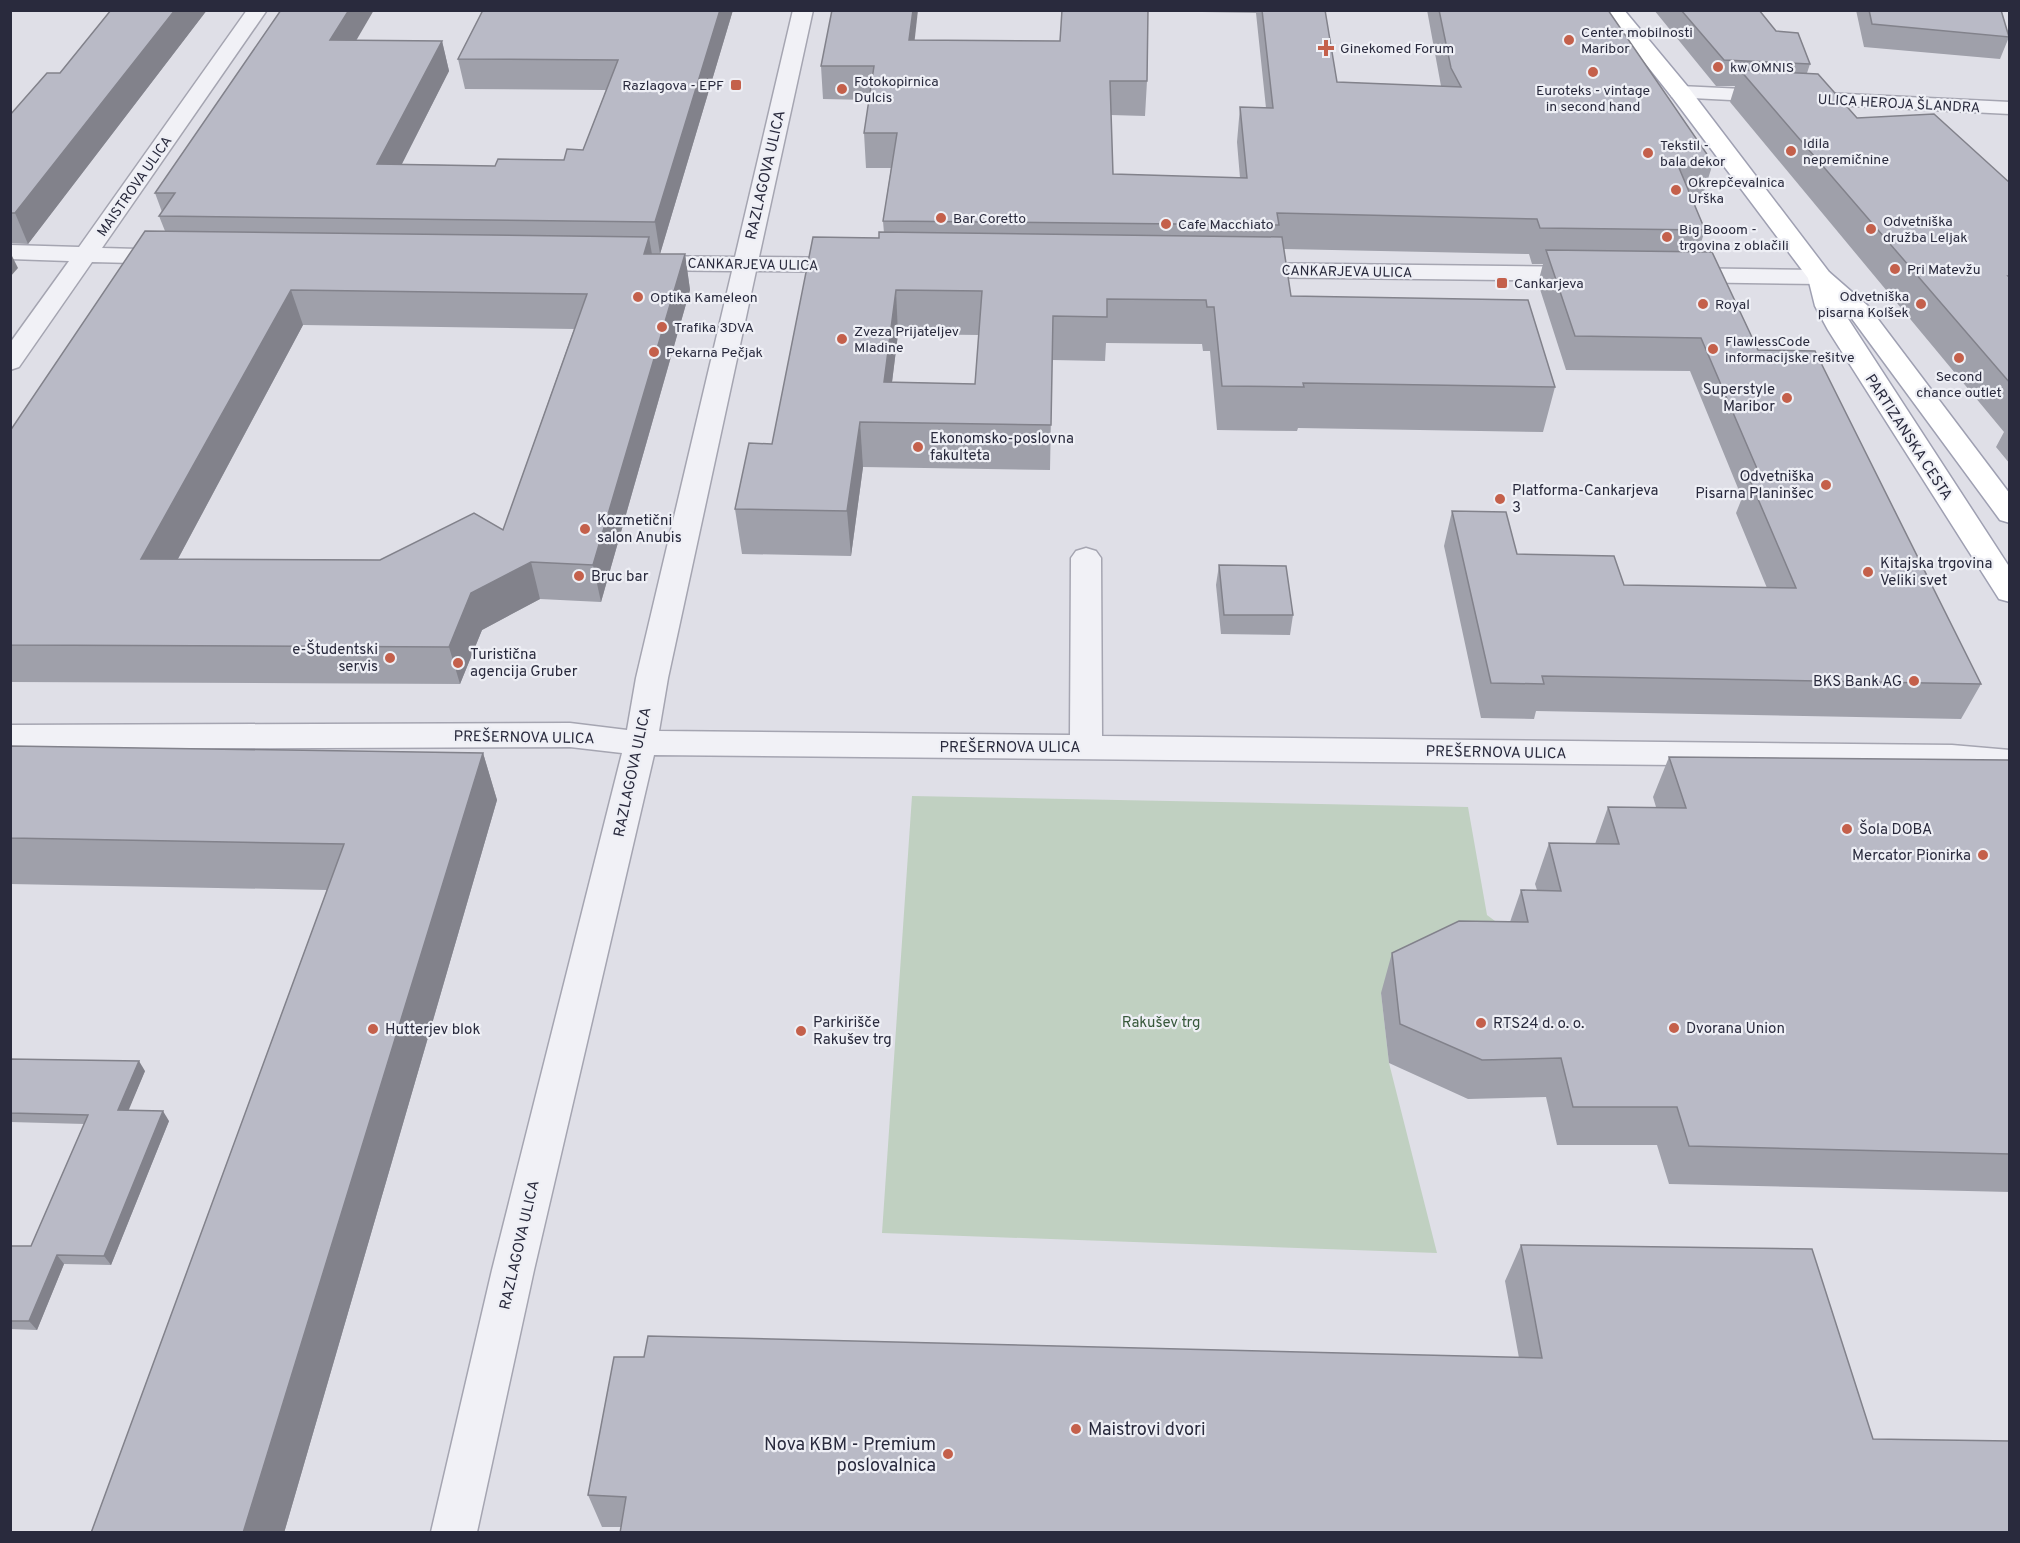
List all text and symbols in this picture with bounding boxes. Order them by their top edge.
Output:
place label: Center mobilnosti Maribor [1581,25,1693,58]
marker: Center mobilnosti Maribor [1562,33,1576,47]
marker: Ginekomed Forum [1317,39,1335,57]
place label: Ginekomed Forum [1340,41,1454,58]
marker: kw OMNIS [1711,60,1725,74]
place label: kw OMNIS [1730,60,1794,77]
marker: Euroteks - vintage in second hand [1586,65,1600,79]
place label: Fotokopirnica Dulcis [854,74,939,107]
place label: Razlagova - EPF [622,78,724,95]
marker: Razlagova - EPF [729,78,743,92]
marker: Fotokopirnica Dulcis [835,82,849,96]
place label: Euroteks - vintage in second hand [1536,83,1650,116]
street label: ULICA HEROJA ŠLANDRA [1817,91,1981,117]
street label: RAZLAGOVA ULICA [742,109,791,242]
street label: MAISTROVA ULICA [94,133,176,240]
place label: Idila nepremičnine [1803,136,1889,169]
place label: Tekstil - bala dekor [1660,138,1726,171]
marker: Idila nepremičnine [1784,144,1798,158]
marker: Tekstil - bala dekor [1641,146,1655,160]
place label: Okrepčevalnica Urška [1688,175,1785,208]
marker: Okrepčevalnica Urška [1669,183,1683,197]
marker: Bar Coretto [934,211,948,225]
place label: Bar Coretto [953,211,1026,228]
place label: Odvetniška družba Leljak [1883,214,1968,247]
marker: Cafe Macchiato [1159,217,1173,231]
place label: Cafe Macchiato [1178,217,1274,234]
place label: Big Booom - trgovina z oblačili [1679,222,1789,255]
marker: Odvetniška družba Leljak [1864,222,1878,236]
marker: Big Booom - trgovina z oblačili [1660,230,1674,244]
street label: CANKARJEVA ULICA [687,256,818,275]
marker: Pri Matevžu [1888,262,1902,276]
place label: Pri Matevžu [1907,262,1981,279]
street label: CANKARJEVA ULICA [1281,263,1412,282]
marker: Cankarjeva [1495,276,1509,290]
place label: Cankarjeva [1514,276,1584,293]
place label: Odvetniška pisarna Kolšek [1818,289,1909,322]
marker: Optika Kameleon [631,290,645,304]
place label: Optika Kameleon [650,290,758,307]
marker: Royal [1696,297,1710,311]
place label: Royal [1715,297,1750,314]
marker: Odvetniška pisarna Kolšek [1914,297,1928,311]
marker: Trafika 3DVA [655,320,669,334]
place label: Trafika 3DVA [674,320,754,337]
place label: Zveza Prijateljev Mladine [854,324,959,357]
marker: Zveza Prijateljev Mladine [835,332,849,346]
place label: FlawlessCode informacijske rešitve [1725,334,1855,367]
marker: FlawlessCode informacijske rešitve [1706,342,1720,356]
marker: Pekarna Pečjak [647,345,661,359]
place label: Pekarna Pečjak [666,345,763,362]
marker: Second chance outlet [1952,351,1966,365]
place label: Second chance outlet [1916,369,2002,402]
street label: PARTIZANSKA CESTA [1860,371,1956,504]
place label: Superstyle Maribor [1703,381,1775,417]
marker: Superstyle Maribor [1780,391,1794,405]
place label: Ekonomsko-poslovna fakulteta [930,430,1074,466]
marker: Ekonomsko-poslovna fakulteta [911,440,925,454]
place label: Odvetniška Pisarna Planinšec [1695,468,1814,504]
marker: Odvetniška Pisarna Planinšec [1819,478,1833,492]
place label: Platforma-Cankarjeva 3 [1512,482,1658,518]
marker: Platforma-Cankarjeva 3 [1493,492,1507,506]
place label: Kozmetični salon Anubis [597,512,682,548]
marker: Kozmetični salon Anubis [578,522,592,536]
place label: Kitajska trgovina Veliki svet [1880,555,1993,591]
marker: Kitajska trgovina Veliki svet [1861,565,1875,579]
place label: Bruc bar [591,568,649,587]
marker: Bruc bar [572,569,586,583]
place label: e-Študentski servis [292,639,378,677]
place label: Turistična agencija Gruber [470,646,578,682]
marker: e-Študentski servis [383,651,397,665]
marker: Turistična agencija Gruber [451,656,465,670]
place label: BKS Bank AG [1813,673,1902,692]
marker: BKS Bank AG [1907,674,1921,688]
street label: RAZLAGOVA ULICA [610,706,657,839]
street label: PREŠERNOVA ULICA [453,726,595,749]
street label: PREŠERNOVA ULICA [940,737,1080,758]
street label: PREŠERNOVA ULICA [1425,741,1567,764]
place label: Šola DOBA [1859,819,1932,840]
marker: Šola DOBA [1840,822,1854,836]
place label: Mercator Pionirka [1852,847,1971,866]
marker: Mercator Pionirka [1976,848,1990,862]
place label: Parkirišče Rakušev trg [813,1014,892,1050]
park label: Rakušev trg [1122,1014,1200,1033]
place label: RTS24 d. o. o. [1493,1015,1584,1034]
marker: RTS24 d. o. o. [1474,1016,1488,1030]
place label: Dvorana Union [1686,1020,1785,1039]
place label: Hutterjev blok [385,1021,480,1040]
marker: Dvorana Union [1667,1021,1681,1035]
marker: Hutterjev blok [366,1022,380,1036]
marker: Parkirišče Rakušev trg [794,1024,808,1038]
street label: RAZLAGOVA ULICA [496,1179,545,1312]
place label: Maistrovi dvori [1088,1419,1206,1442]
marker: Maistrovi dvori [1069,1422,1083,1436]
place label: Nova KBM - Premium poslovalnica [764,1434,936,1478]
marker: Nova KBM - Premium poslovalnica [941,1447,955,1461]

